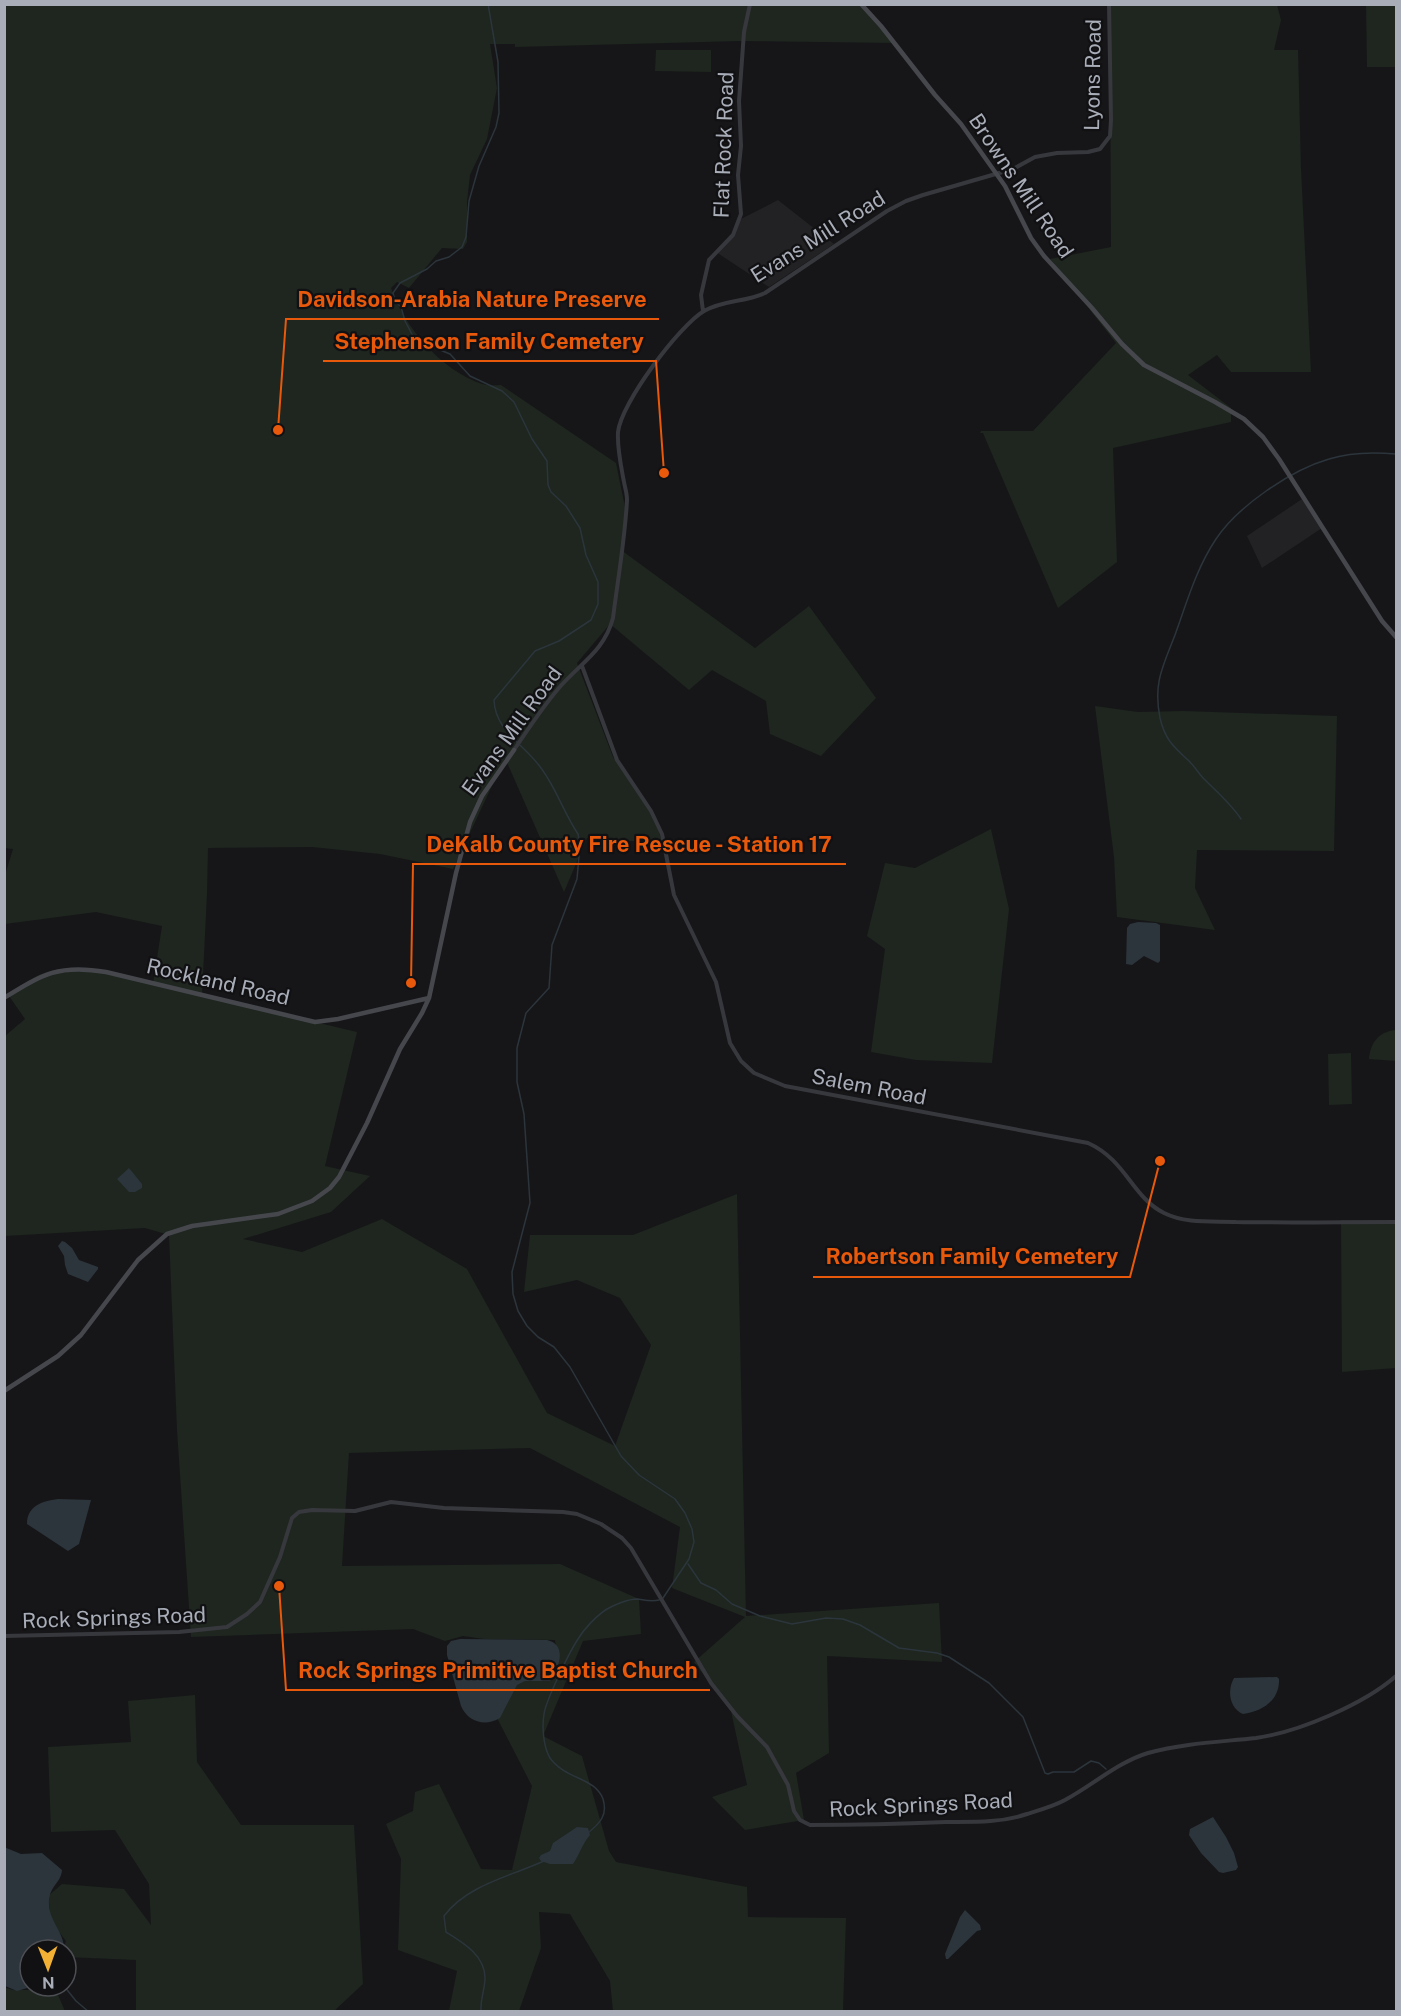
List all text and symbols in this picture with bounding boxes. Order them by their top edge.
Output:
street label: Lyons Road [1079,19,1106,131]
street label: Flat Rock Road [708,71,739,219]
street label: Browns Mill Road [964,109,1079,263]
street label: Evans Mill Road [746,185,889,288]
callout: Davidson-Arabia Nature Preserve [286,279,659,319]
text: Davidson-Arabia Nature Preserve [297,286,647,312]
callout: Stephenson Family Cemetery [323,321,656,361]
text: Stephenson Family Cemetery [334,328,644,354]
street label: Evans Mill Road [456,661,567,800]
callout: DeKalb County Fire Rescue - Station 17 [413,824,846,864]
text: DeKalb County Fire Rescue - Station 17 [426,831,832,857]
street label: Rockland Road [144,953,292,1010]
street label: Salem Road [810,1063,929,1110]
callout: Robertson Family Cemetery [813,1237,1130,1277]
text: Robertson Family Cemetery [826,1243,1119,1269]
street label: Rock Springs Road [21,1602,206,1633]
callout: Rock Springs Primitive Baptist Church [286,1650,710,1690]
text: Rock Springs Primitive Baptist Church [298,1657,698,1683]
street label: Rock Springs Road [828,1787,1014,1822]
north arrow [18,1938,78,1998]
text: N [42,1973,55,1992]

